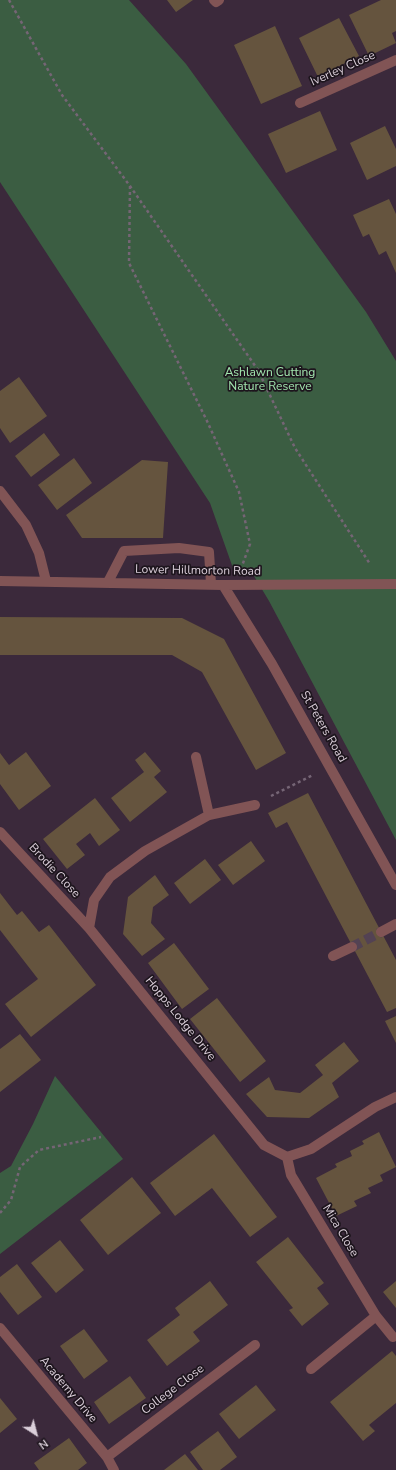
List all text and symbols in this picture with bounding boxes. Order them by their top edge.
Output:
street label: Iverley Close [308,48,378,90]
park label: Ashlawn Cutting Nature Reserve [225,366,315,394]
street label: Lower Hillmorton Road [135,563,261,579]
street label: St Peters Road [297,689,349,765]
street label: Brodie Close [25,841,83,901]
street label: Hopps Lodge Drive [142,974,218,1064]
street label: Mica Close [319,1202,361,1260]
street label: Academy Drive [36,1354,100,1426]
street label: College Close [139,1362,207,1418]
north arrow [16,1414,56,1454]
text: N [36,1436,51,1453]

